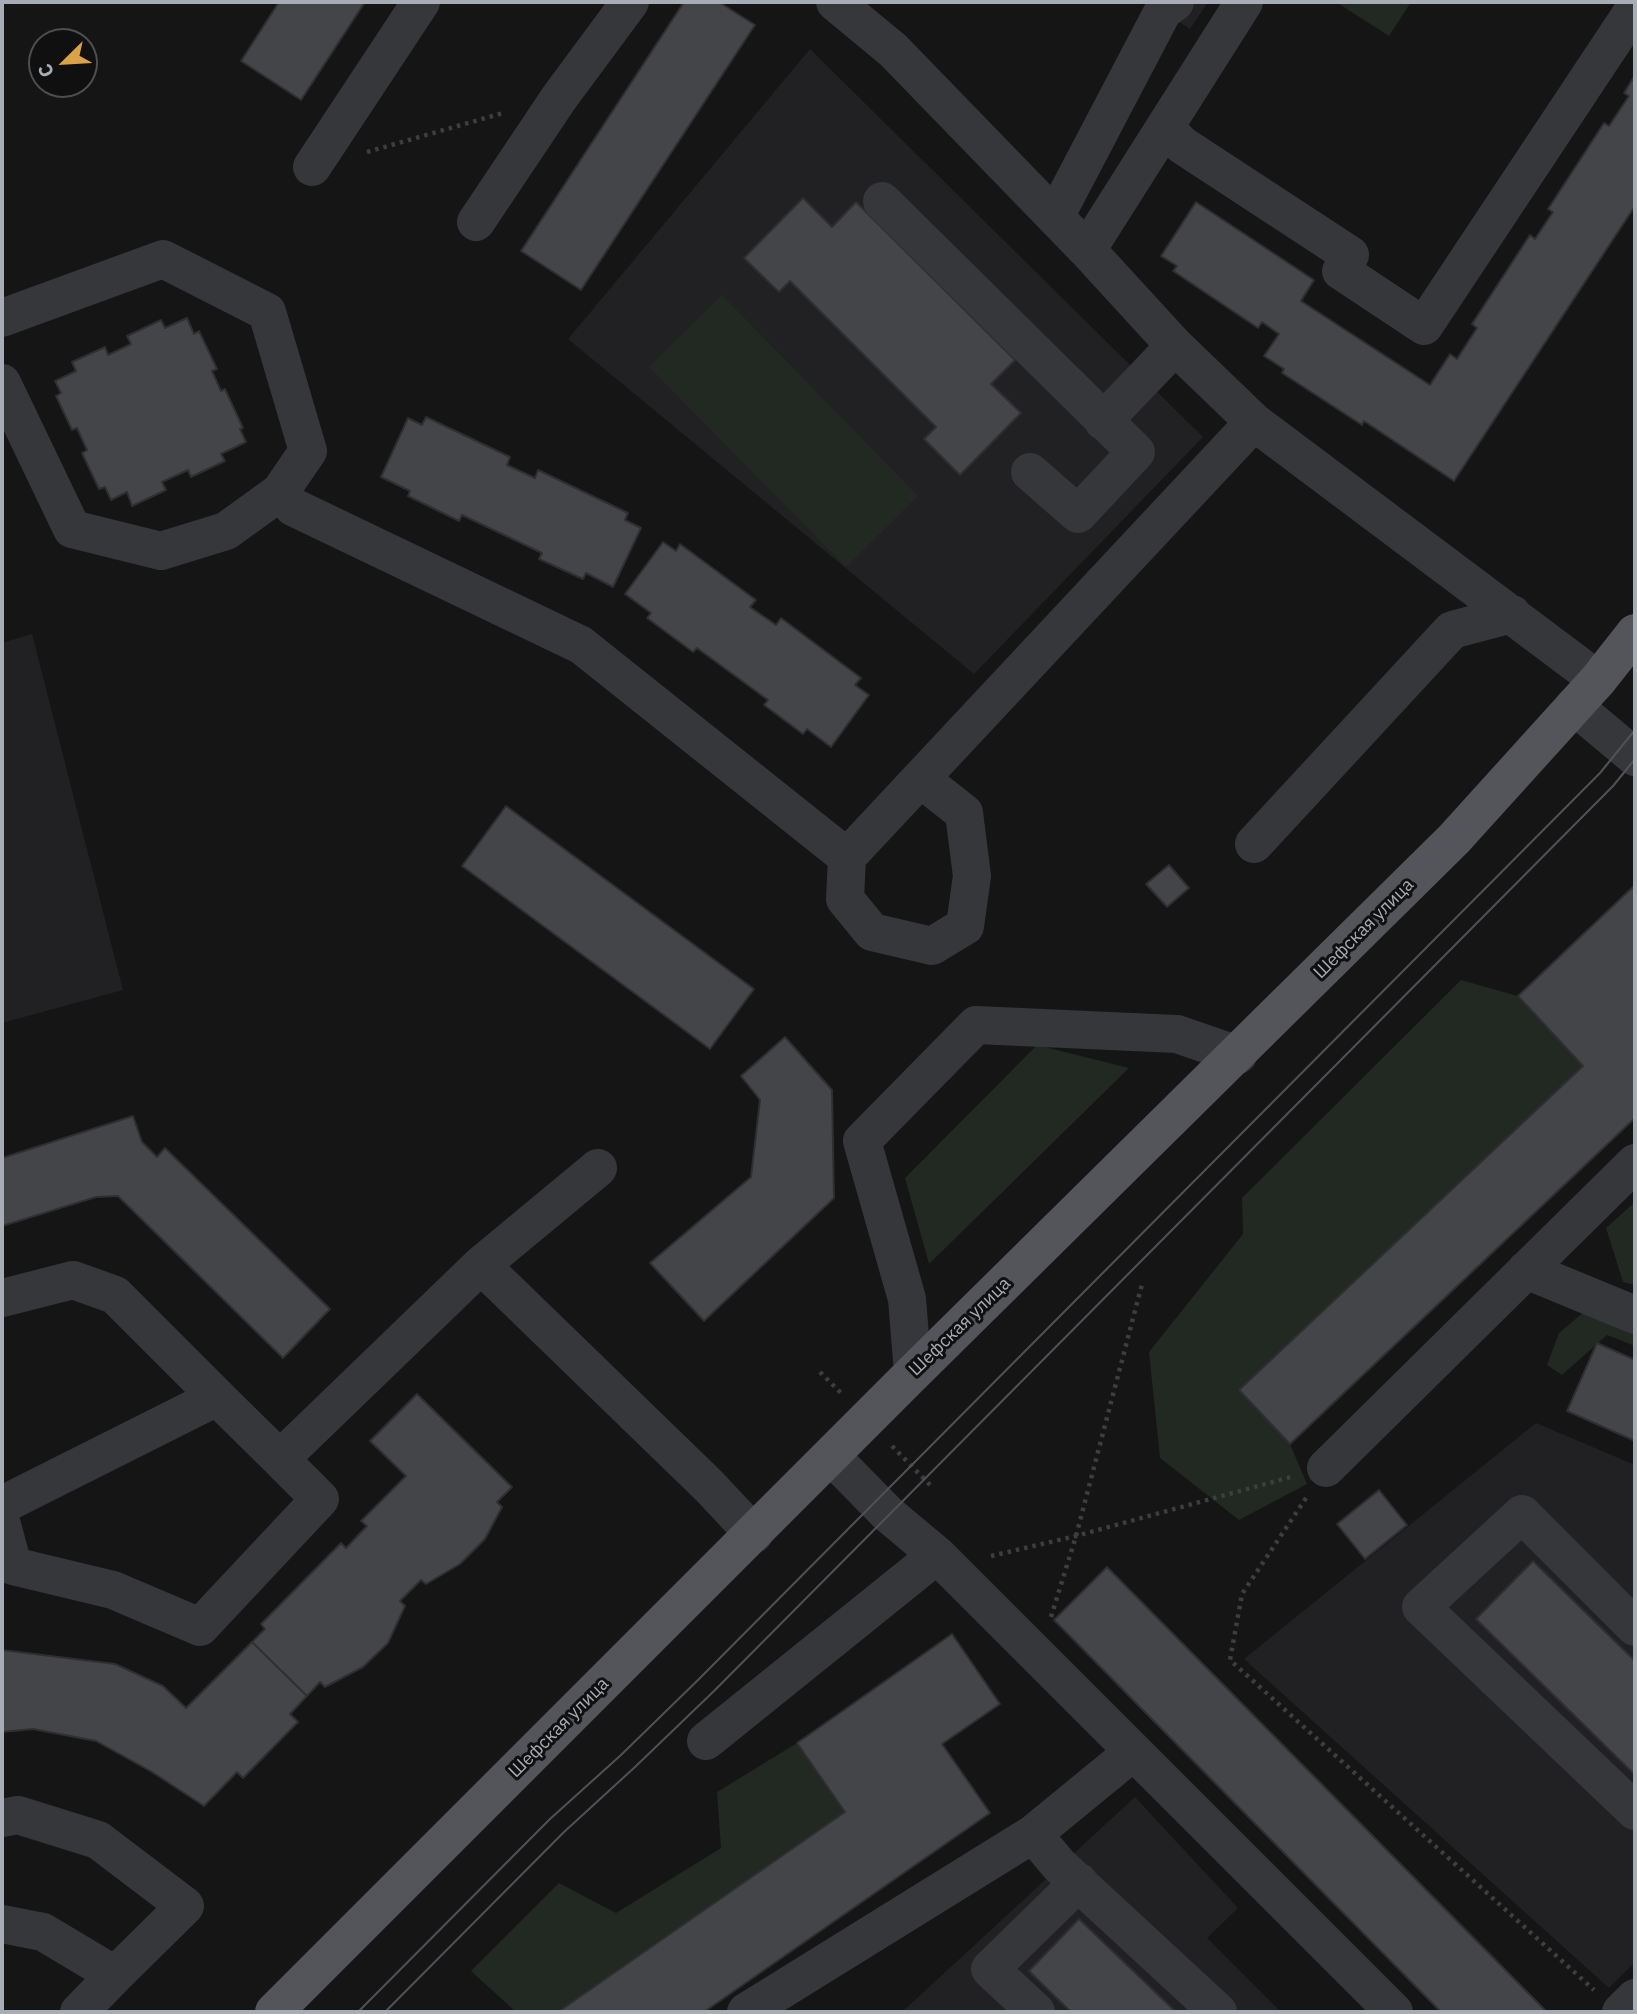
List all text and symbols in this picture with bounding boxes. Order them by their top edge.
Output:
north arrow [28,28,98,98]
text: С [32,60,59,81]
street label: Шефская улица [1309,874,1419,984]
street label: Шефская улица [905,1273,1015,1381]
street label: Шефская улица [504,1673,614,1783]

